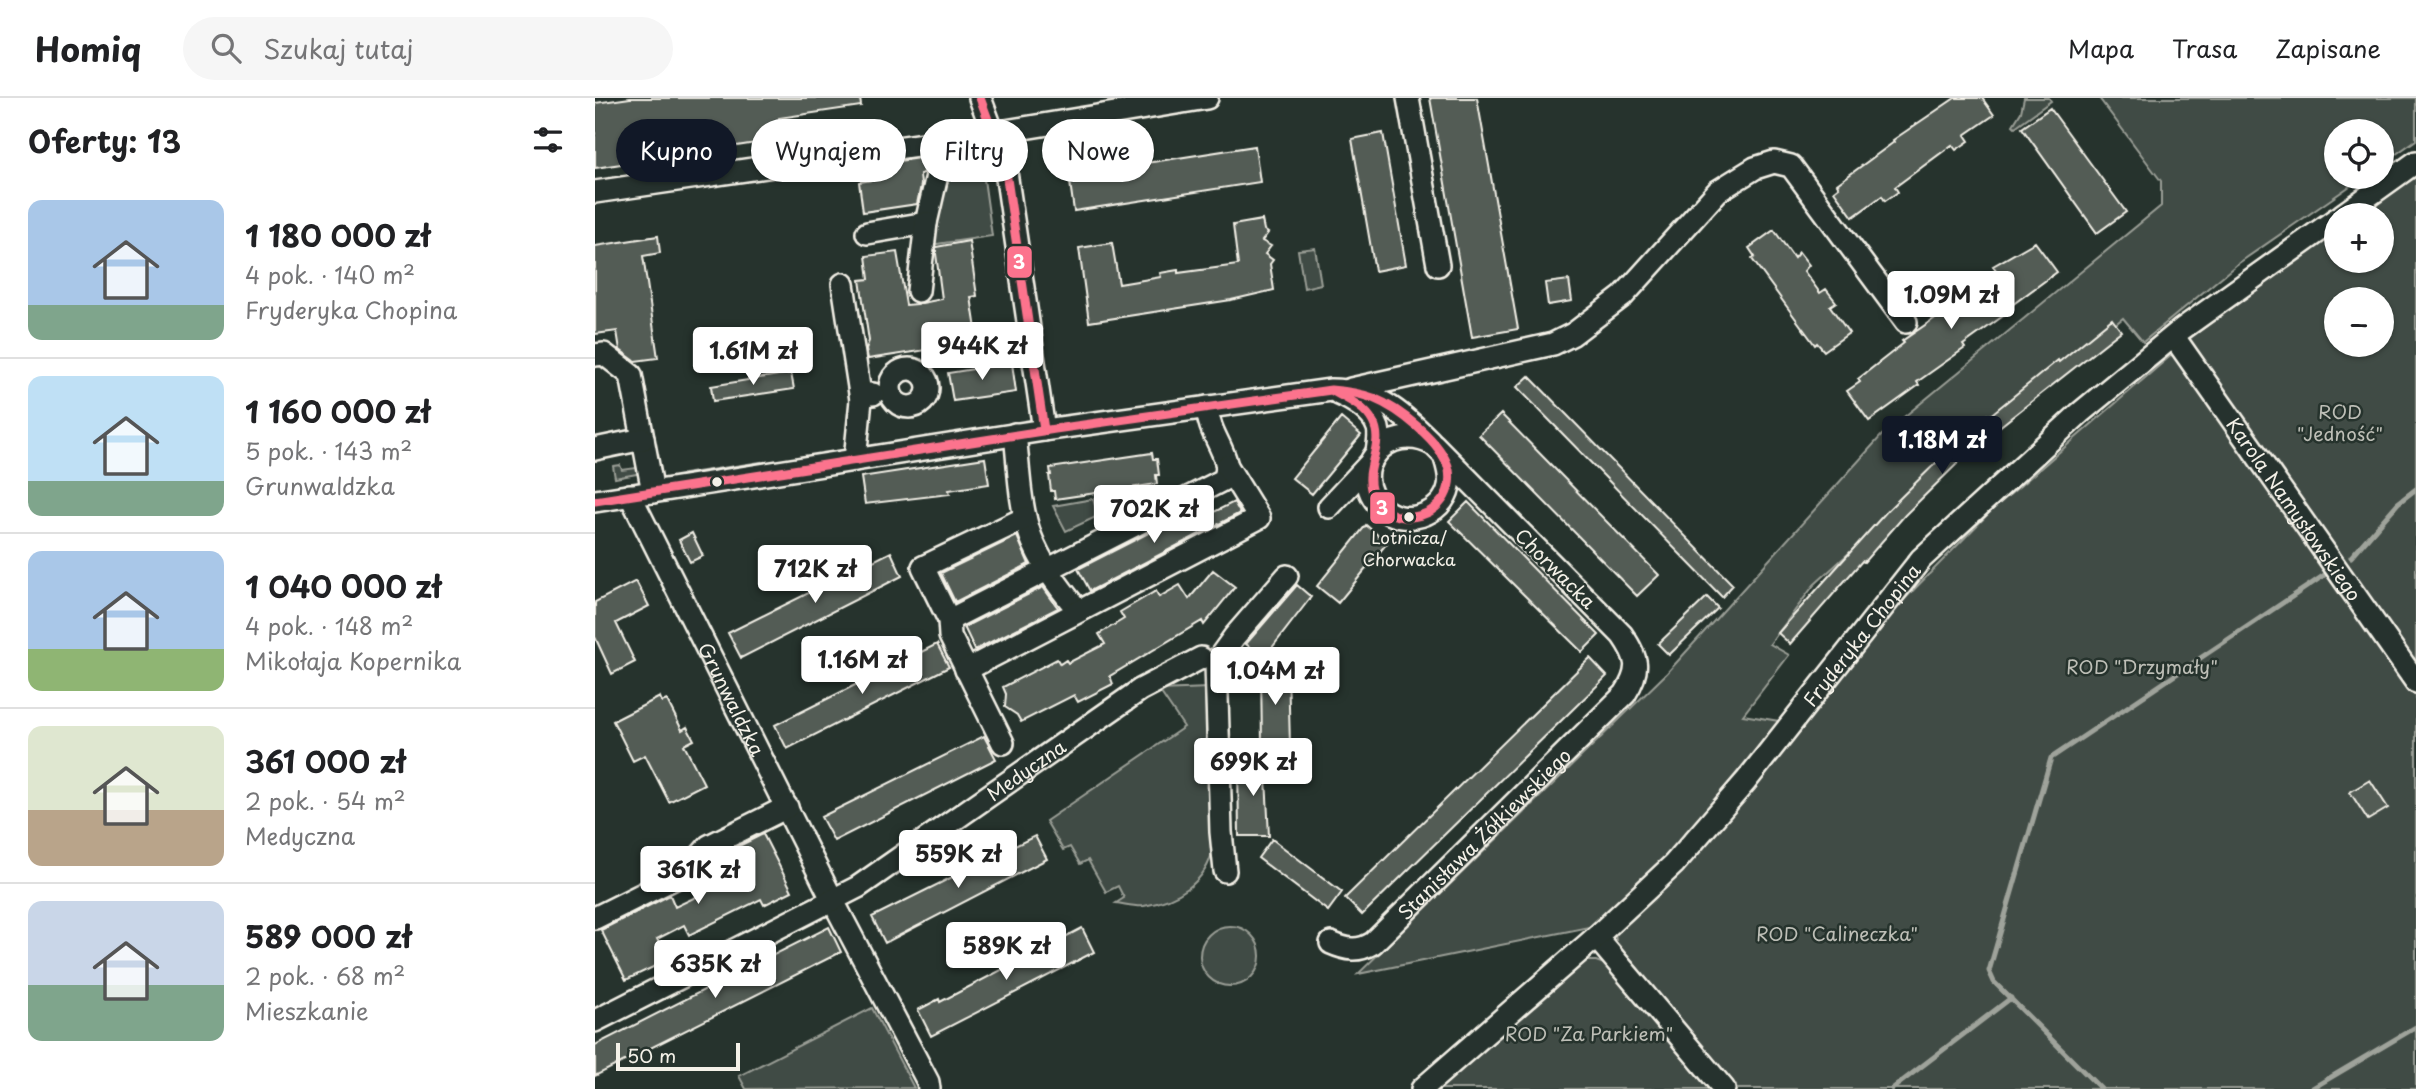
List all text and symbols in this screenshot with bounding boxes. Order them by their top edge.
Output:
search box [183,17,673,80]
text: Homiq [35,23,141,73]
icon: search [207,29,245,67]
text: Szukaj tutaj [263,29,413,68]
text: Mapa [2068,30,2134,66]
text: Trasa [2172,30,2237,66]
text: Zapisane [2275,30,2381,66]
text: Oferty: 13 [28,118,181,163]
chip: Kupno [616,119,737,182]
chip: Wynajem [751,119,906,182]
chip: Filtry [920,119,1028,182]
chip: Nowe [1042,119,1154,182]
map controls [2324,119,2394,357]
button: locate [2324,119,2394,189]
icon: filters [529,121,567,159]
button: + [2324,203,2394,273]
text: 1 180 000 zł [245,212,430,257]
icon: home [84,228,168,312]
line badge: 3 [1006,245,1033,279]
text: 3 [1013,247,1025,275]
text: 4 pok. · 140 m² [245,257,415,292]
pin: 1.09M zł [1879,272,2023,331]
text: 1.09M zł [1904,276,1999,311]
button: − [2324,287,2394,357]
text: Fryderyka Chopina [245,292,457,327]
pin: 944K zł [917,322,1047,382]
text: 944K zł [937,327,1027,362]
pin: 1.61M zł [681,328,825,387]
text: 1.61M zł [709,332,797,367]
text: 1 160 000 zł [245,388,430,433]
park label: ROD "Jedność" [2297,397,2383,447]
icon: home [84,404,168,488]
street label: Karola Namysłowskiego [2220,411,2369,606]
pin: 1.18M zł [1870,416,2014,476]
text: 1.18M zł [1898,421,1986,456]
text: 5 pok. · 143 m² [245,433,412,468]
text: Grunwaldzka [245,468,395,503]
unlabelled marker [710,475,724,489]
pin: 702K zł [1089,486,1219,545]
text: 702K zł [1110,490,1198,525]
line badge: 3 [1369,491,1396,525]
text: 3 [1376,493,1388,521]
marker: Lotnicza/ Chorwacka [1402,510,1416,524]
street label: Chorwacka [1509,521,1603,615]
place label: Lotnicza/ Chorwacka [1362,524,1456,572]
pin: 712K zł [750,546,880,605]
text: 712K zł [774,550,856,585]
street label: Fryderyka Chopina [1796,557,1927,712]
text: 1 040 000 zł [245,563,441,608]
icon: home [84,579,168,663]
text: 4 pok. · 148 m² [245,608,413,643]
pin: 1.16M zł [790,636,934,696]
street label: Grunwaldzka [692,637,772,761]
text: 1.16M zł [817,641,907,676]
text: Mikołaja Kopernika [245,643,461,678]
pin: 1.04M zł [1203,648,1347,707]
text: 1.04M zł [1226,652,1324,687]
park label: ROD "Drzymały" [2066,652,2218,680]
street label: Medyczna [981,732,1071,807]
text: 361 000 zł [245,738,405,783]
pin: 699K zł [1188,738,1318,798]
street label: Stanisława Żółkiewskiego [1391,741,1577,926]
text: 699K zł [1210,743,1296,778]
icon: home [84,754,168,838]
text: 2 pok. · 54 m² [245,783,406,818]
text: Medyczna [245,818,355,853]
pin: 559K zł [893,830,1023,890]
text: 559K zł [915,835,1001,870]
pin: 361K zł [633,846,763,906]
text: 361K zł [656,851,740,886]
text: 589 000 zł [245,913,411,958]
park label: ROD "Calineczka" [1756,919,1918,947]
pin: 589K zł [941,922,1071,982]
text: 589K zł [962,927,1050,962]
icon: home [84,929,168,1013]
pin: 635K zł [650,940,780,1000]
text: 635K zł [670,945,760,980]
text: 2 pok. · 68 m² [245,958,405,993]
text: Mieszkanie [245,993,369,1028]
park label: ROD "Za Parkiem" [1505,1019,1673,1047]
scale bar [616,1040,740,1072]
text: 50 m [627,1041,676,1069]

